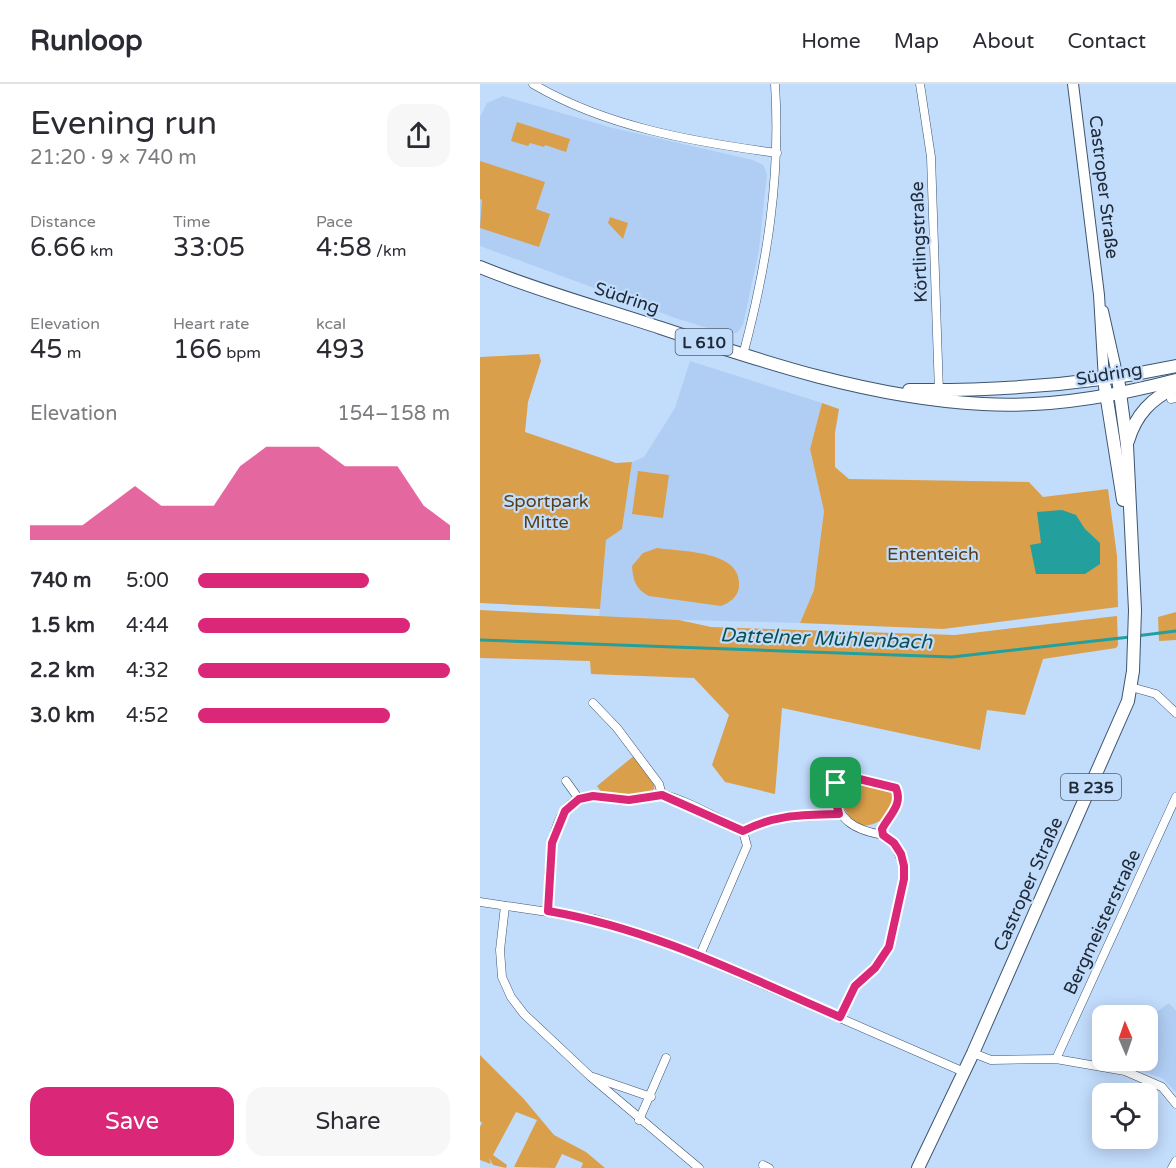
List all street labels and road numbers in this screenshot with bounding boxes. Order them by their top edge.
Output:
street label: Castroper Straße [1084,114,1124,260]
street label: Körtlingstraße [906,181,932,303]
street label: Südring [592,277,662,319]
road number: L 610 [676,329,732,355]
street label: Südring [1074,358,1144,390]
road number: B 235 [1061,774,1121,800]
street label: Castroper Straße [989,814,1067,954]
street label: Bergmeisterstraße [1059,846,1145,998]

